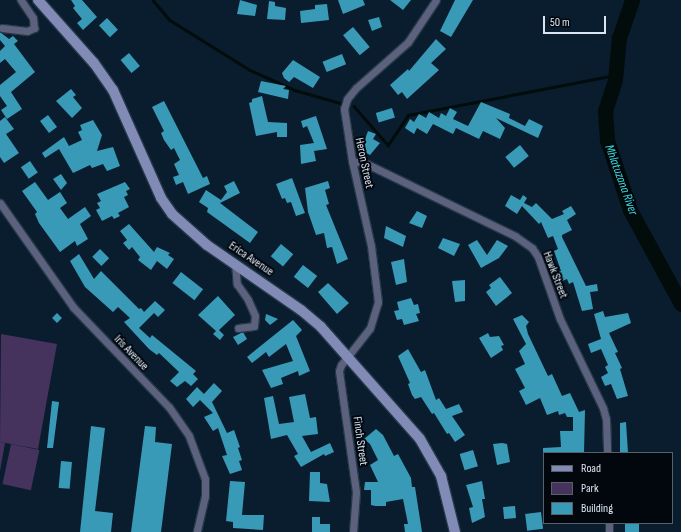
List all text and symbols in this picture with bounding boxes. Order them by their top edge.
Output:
scale bar [545,8,608,34]
text: 50 m [550,15,570,30]
street label: Heron Street [352,136,376,190]
water label: Mhlatuzana River [601,143,641,217]
street label: Erica Avenue [226,239,276,279]
street label: Hawk Street [539,249,571,301]
street label: Iris Avenue [111,332,151,374]
street label: Finch Street [349,416,371,466]
legend [543,452,673,524]
text: Road [581,461,601,476]
text: Park [581,481,599,496]
text: Building [581,501,613,516]

